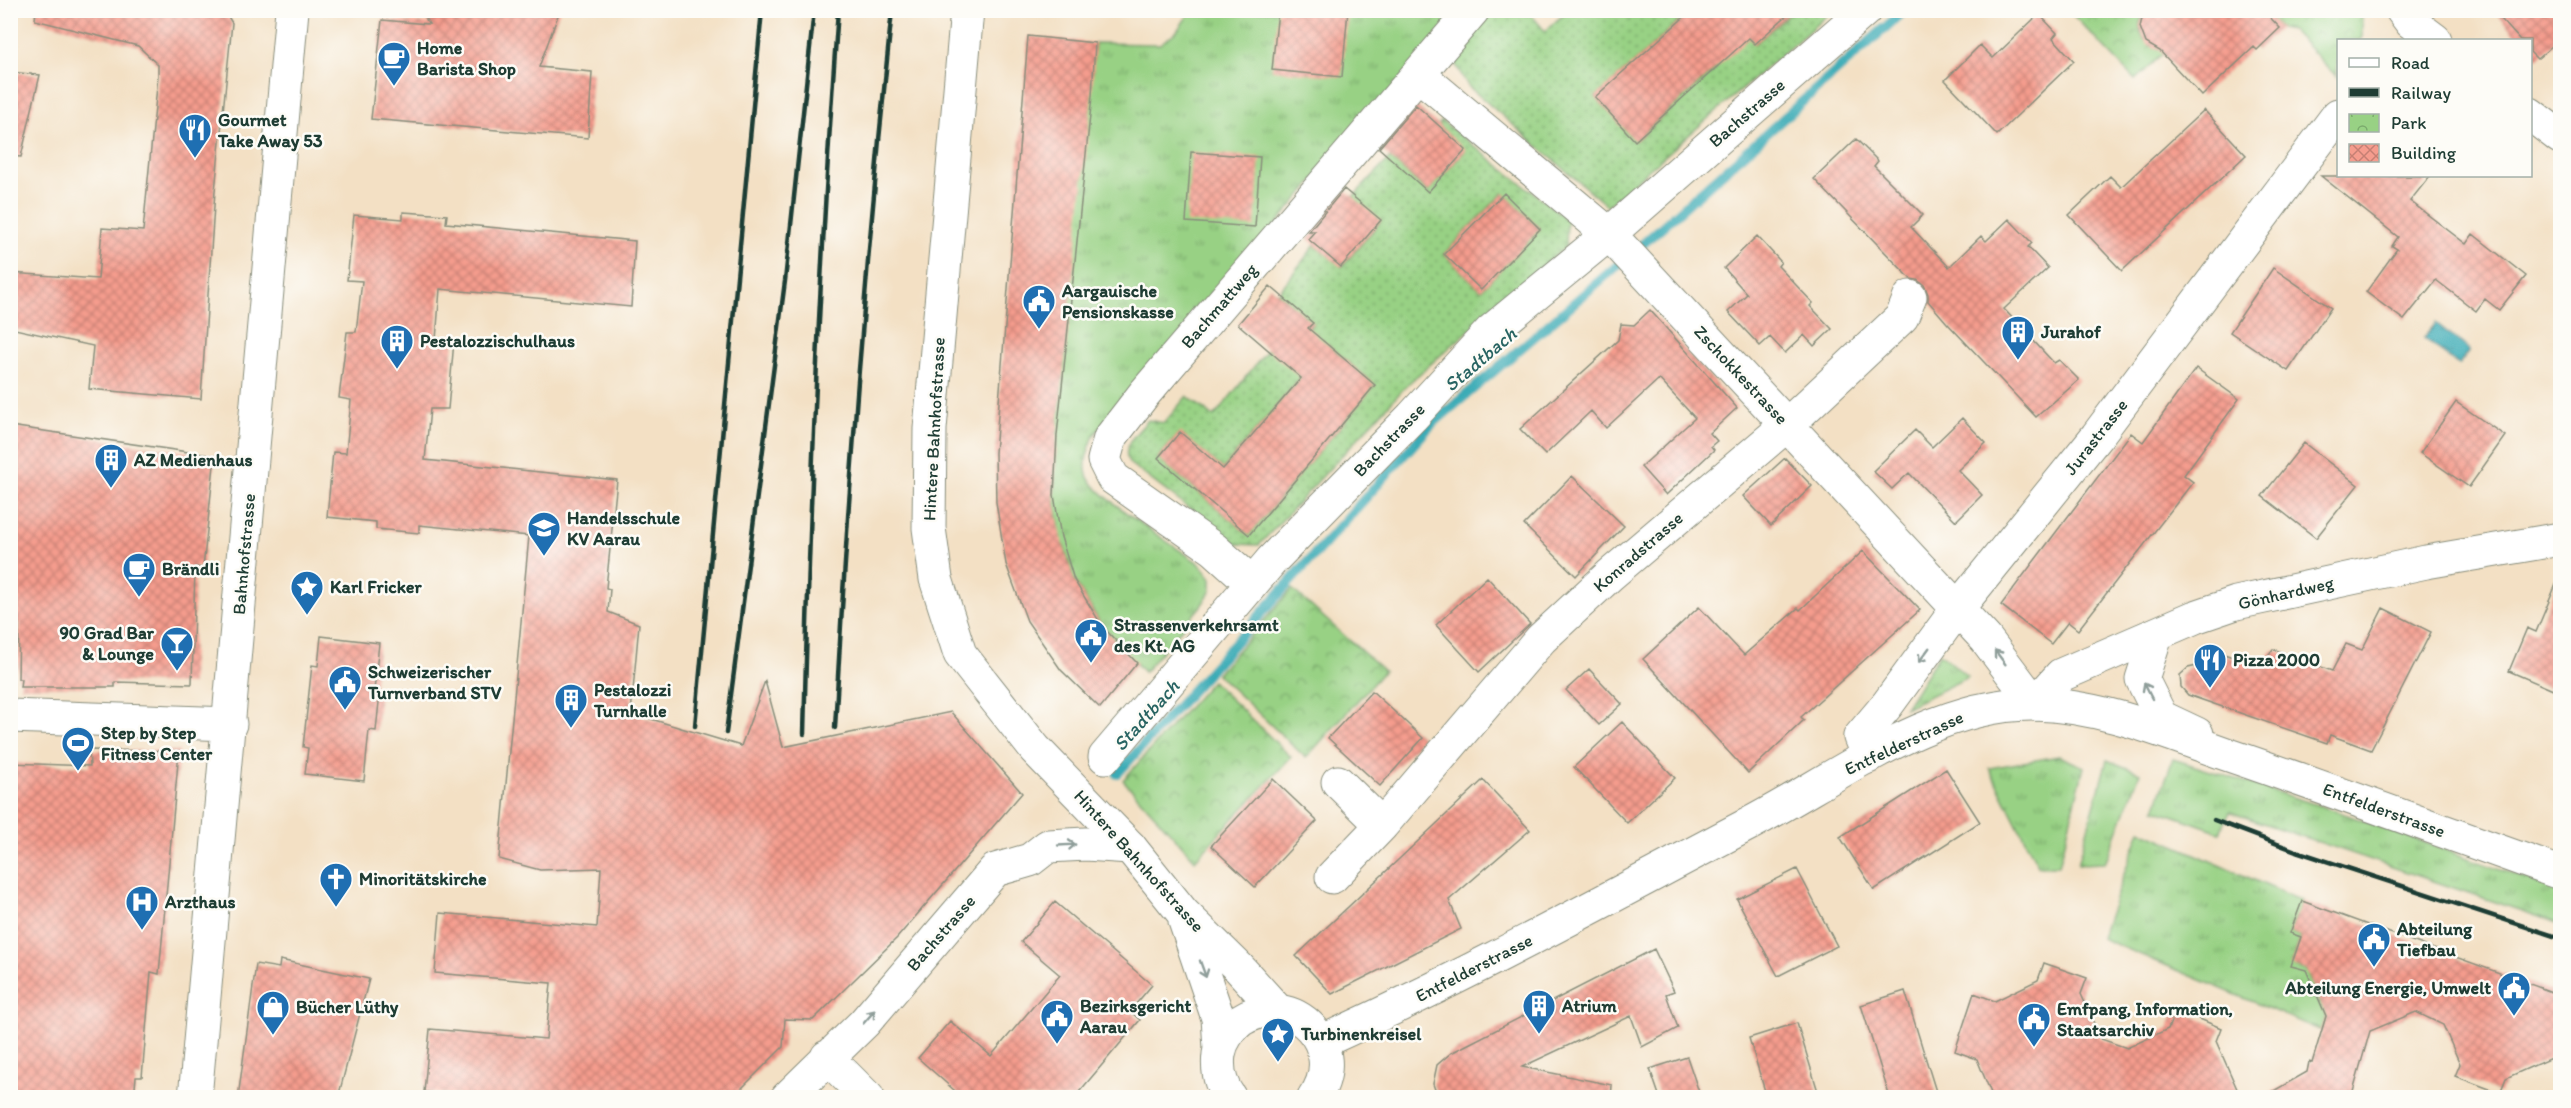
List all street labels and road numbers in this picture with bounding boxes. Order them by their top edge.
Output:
street label: Bachstrasse [1704,74,1790,152]
street label: Bachmattweg [1176,258,1262,353]
street label: Zschokkestrasse [1689,321,1793,429]
street label: Hintere Bahnhofstrasse [918,336,950,522]
street label: Jurastrasse [2059,395,2133,479]
street label: Bachstrasse [1348,399,1430,481]
street label: Bahnhofstrasse [228,492,260,616]
street label: Konradstrasse [1588,507,1688,597]
street label: Gönhardweg [2236,571,2337,615]
street label: Entfelderstrasse [1841,706,1967,780]
street label: Entfelderstrasse [2320,778,2448,842]
street label: Hintere Bahnhofstrasse [1069,785,1209,937]
street label: Bachstrasse [902,890,980,976]
street label: Entfelderstrasse [1412,929,1536,1007]

